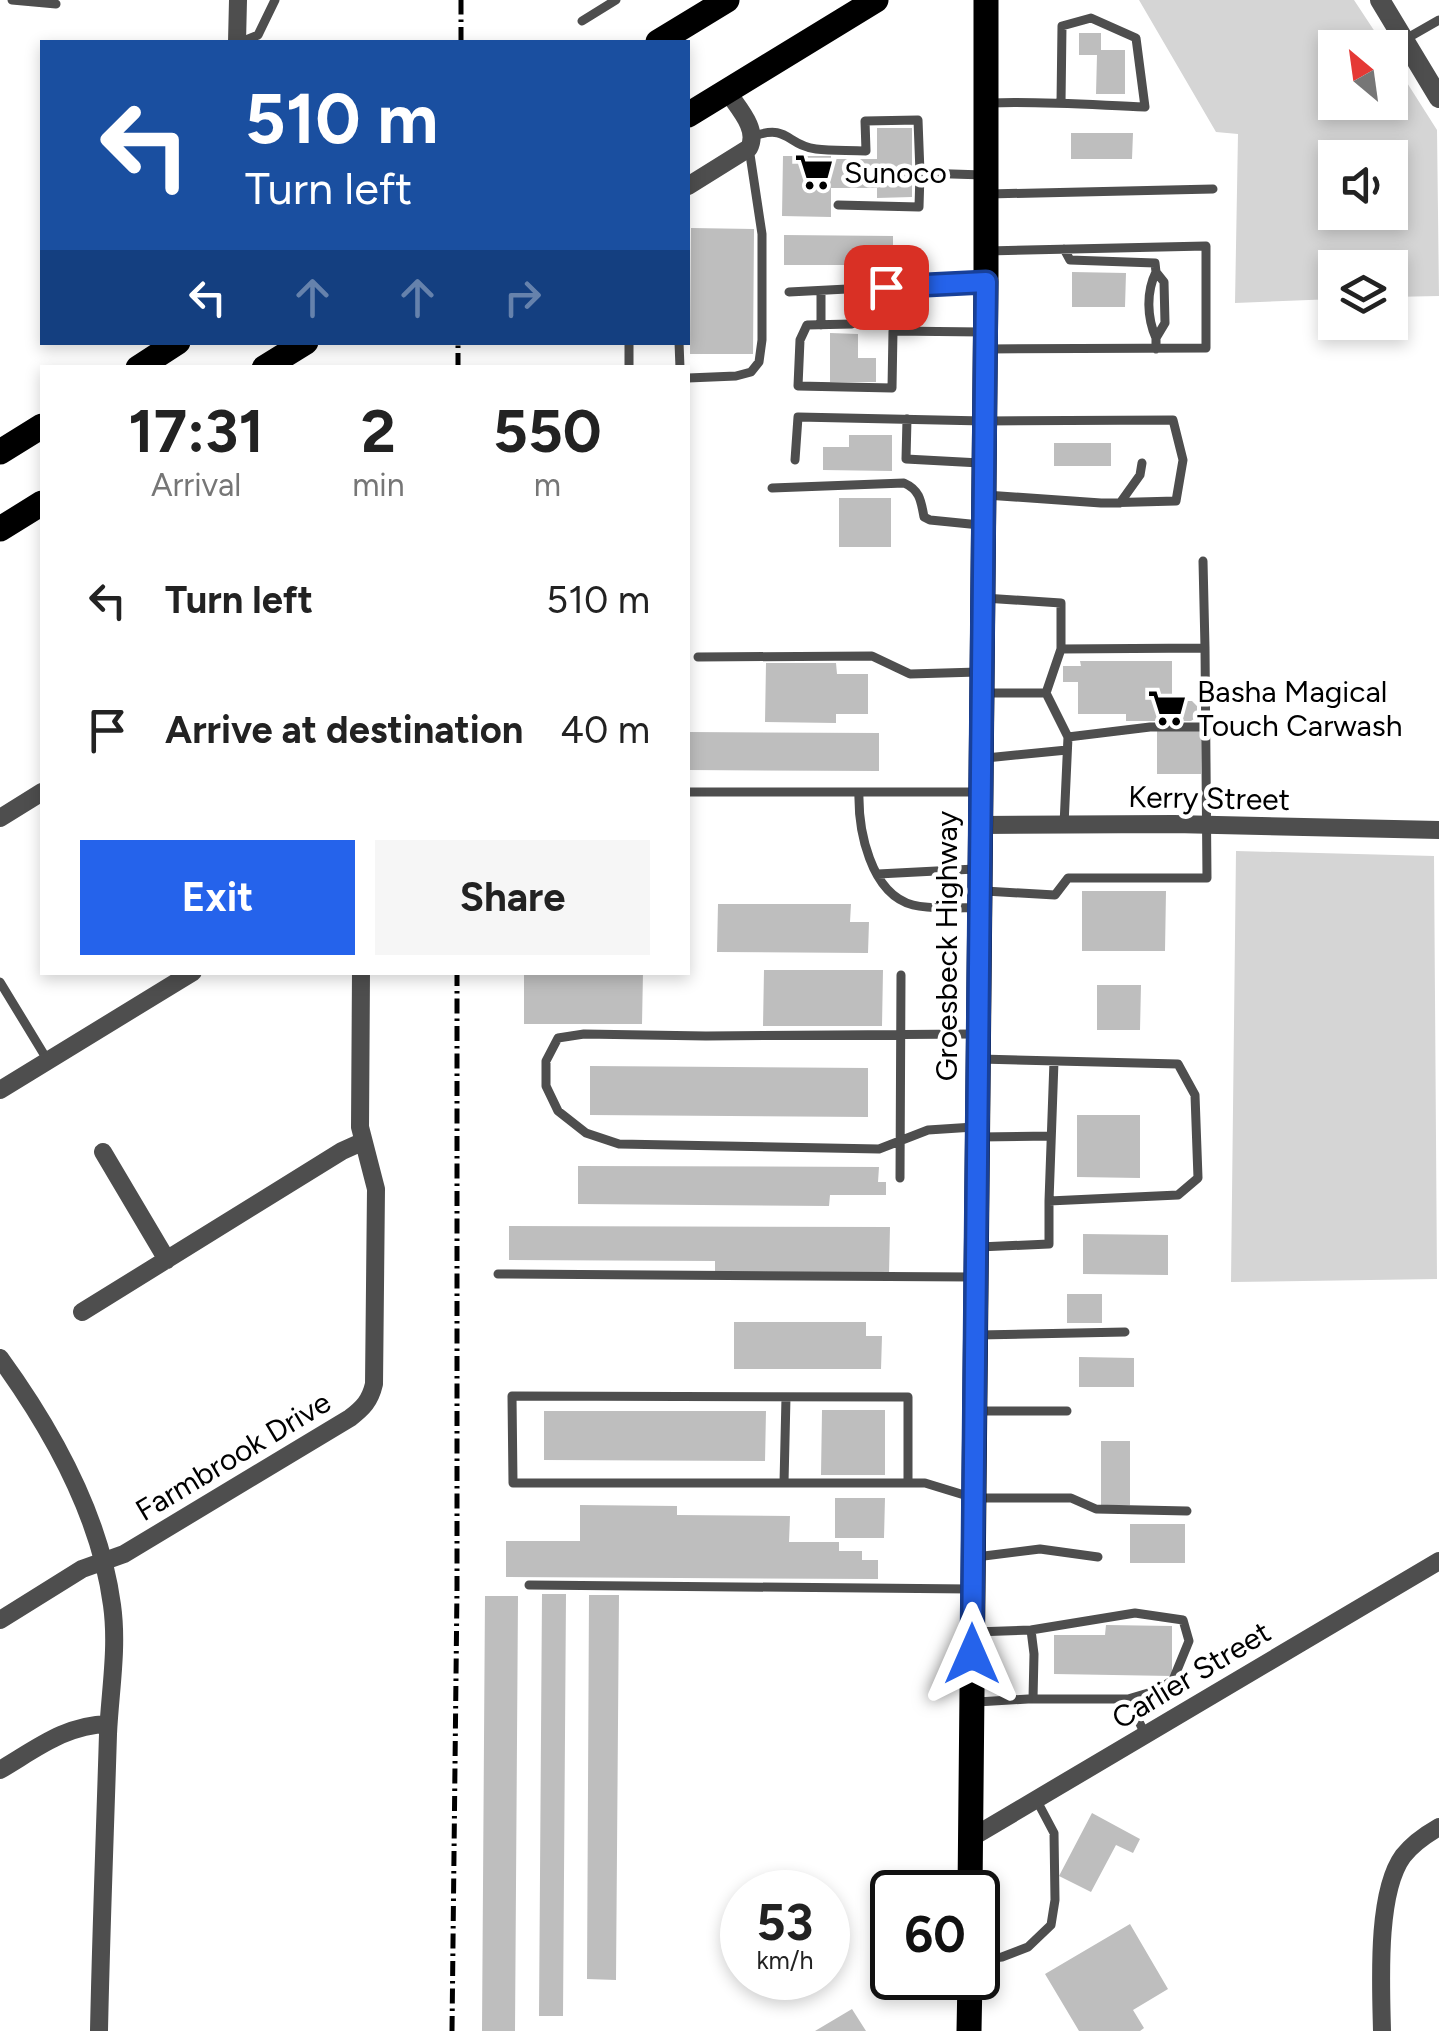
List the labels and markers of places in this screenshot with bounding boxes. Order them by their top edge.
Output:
supermarket icon: Sunoco [793,151,835,193]
place label: Sunoco [844,154,947,191]
pin [844,245,929,330]
place label: Basha Magical Touch Carwash [1197,673,1403,744]
supermarket icon: Basha Magical Touch Carwash [1146,687,1188,729]

